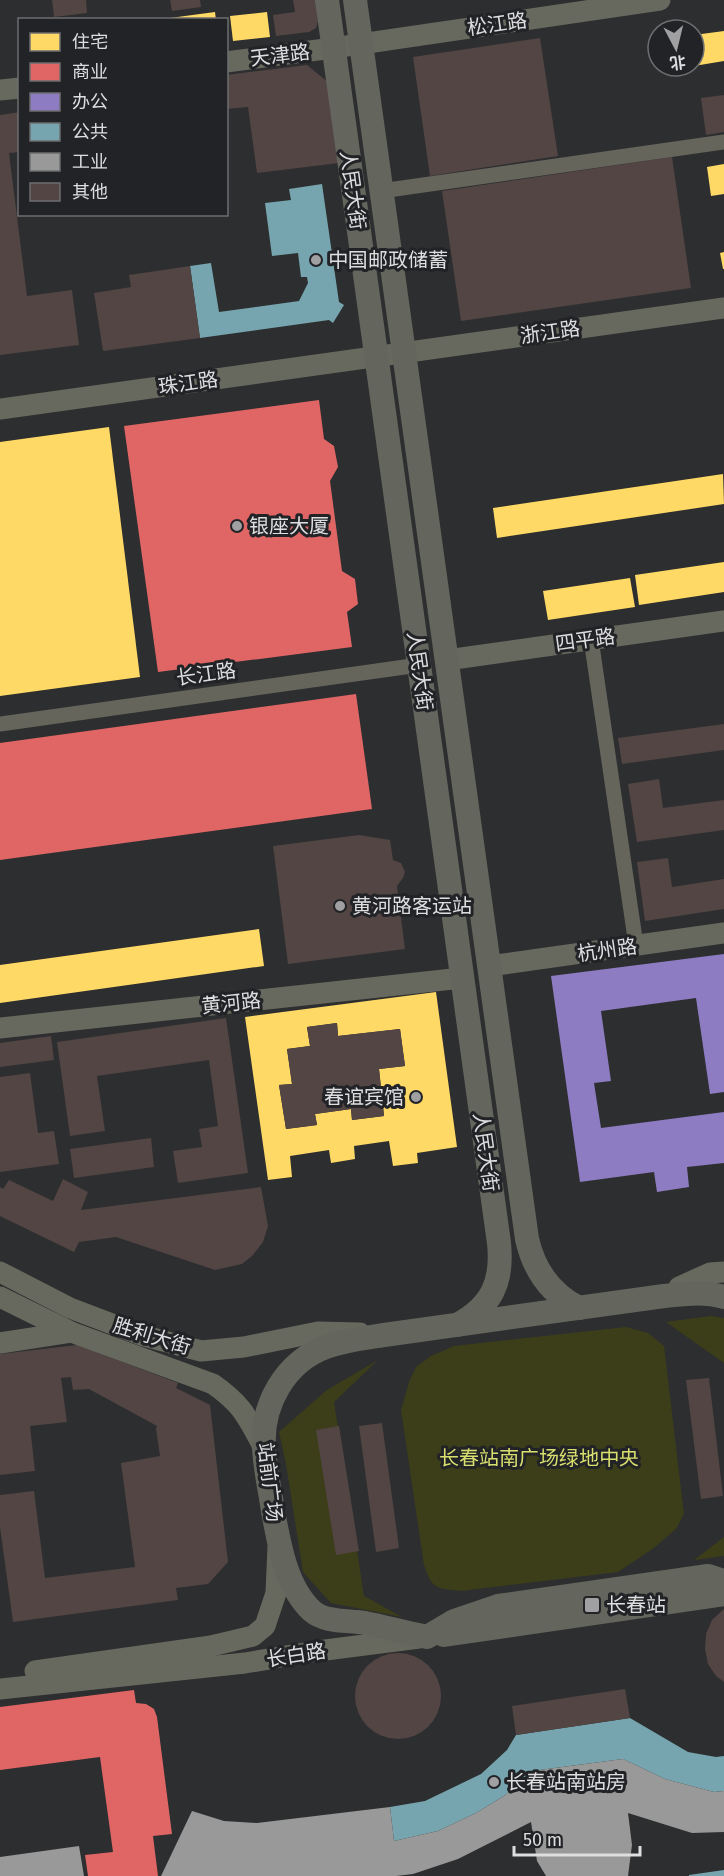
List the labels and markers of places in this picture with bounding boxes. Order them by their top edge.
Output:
place label: 中国邮政储蓄 [328,248,448,272]
marker: 中国邮政储蓄 [309,253,323,267]
place label: 银座大厦 [249,514,329,538]
marker: 银座大厦 [230,519,244,533]
place label: 黄河路客运站 [352,894,472,918]
marker: 黄河路客运站 [333,899,347,913]
place label: 春谊宾馆 [324,1085,404,1109]
marker: 春谊宾馆 [409,1090,423,1104]
place label: 长春站 [606,1593,666,1617]
marker: 长春站 [583,1596,601,1614]
place label: 长春站南站房 [506,1770,626,1794]
marker: 长春站南站房 [487,1775,501,1789]

